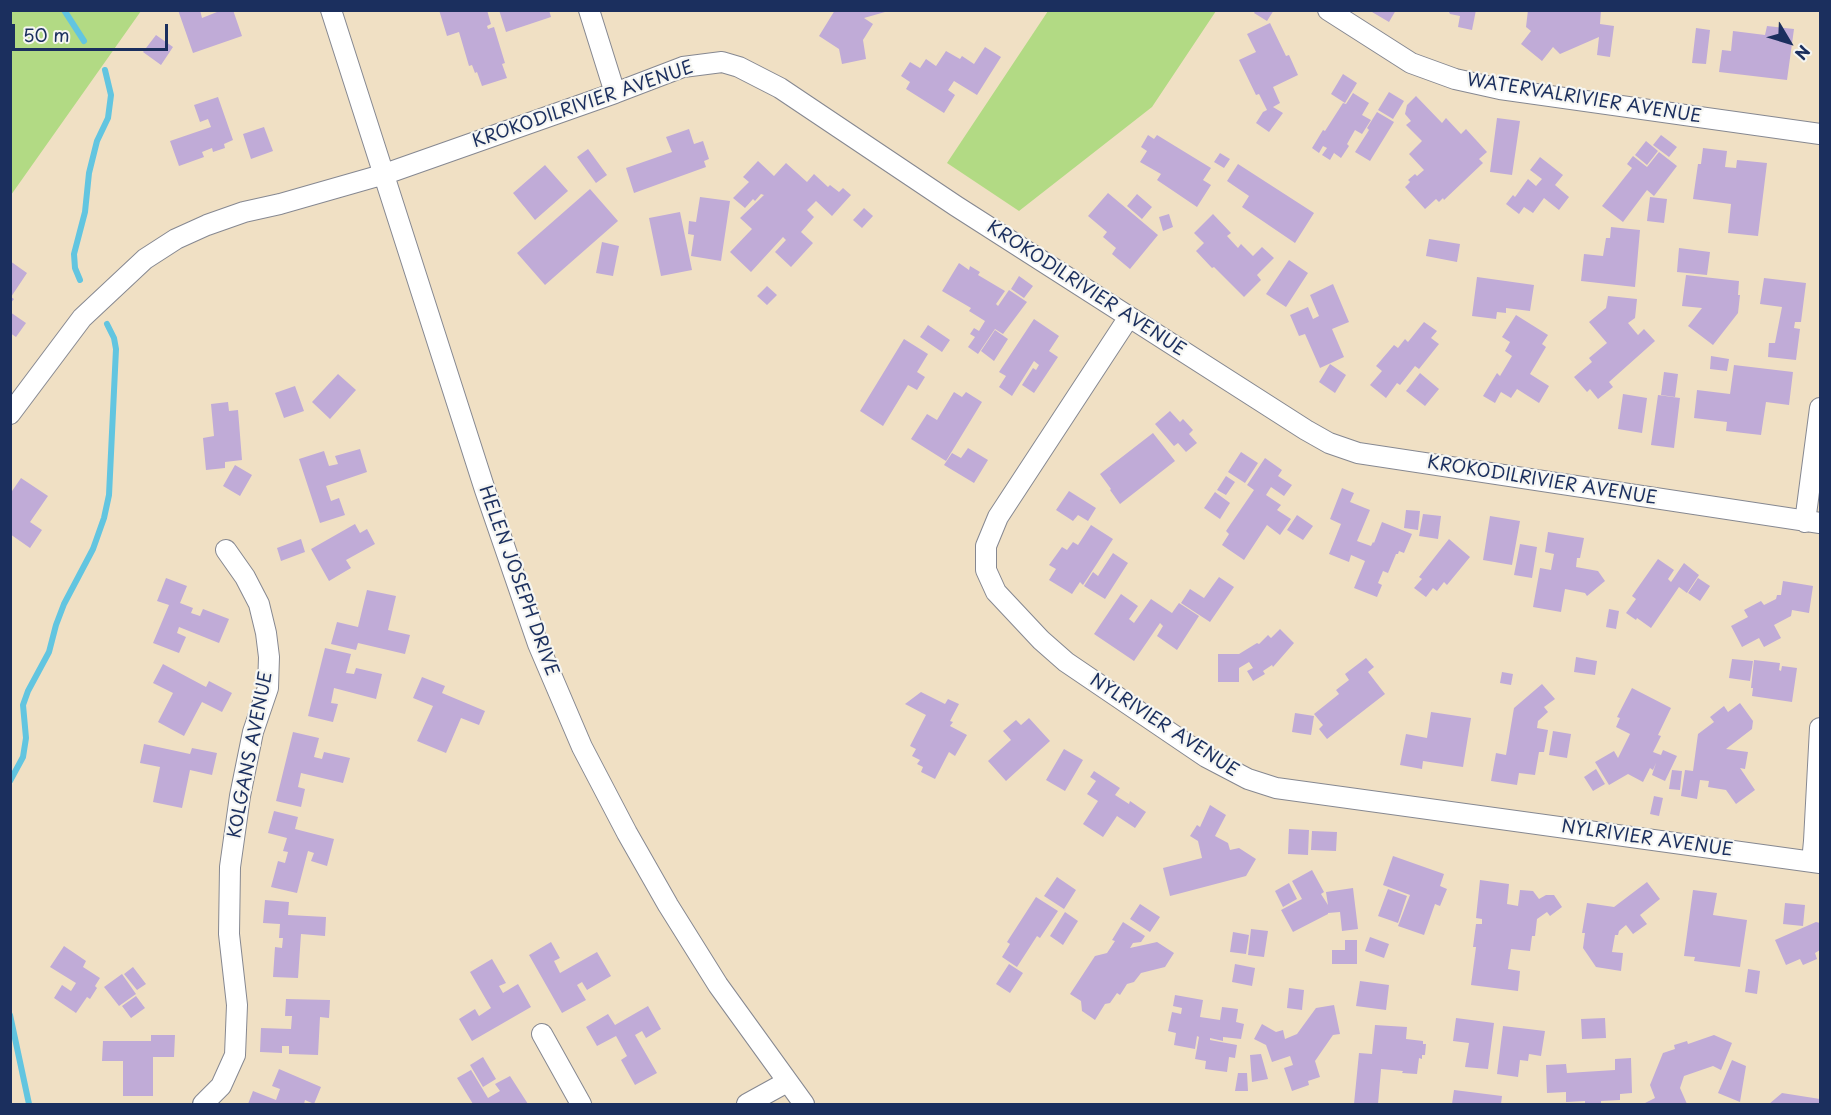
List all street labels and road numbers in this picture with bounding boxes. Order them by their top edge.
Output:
street label: KROKODILRIVIER AVENUE [470,57,696,153]
street label: WATERVALRIVIER AVENUE [1465,70,1703,128]
street label: KROKODILRIVIER AVENUE [983,217,1189,361]
street label: KROKODILRIVIER AVENUE [1426,452,1658,510]
street label: HELEN JOSEPH DRIVE [474,483,562,679]
street label: KOLGANS AVENUE [224,670,278,840]
street label: NYLRIVIER AVENUE [1086,670,1242,782]
street label: NYLRIVIER AVENUE [1560,816,1734,862]

